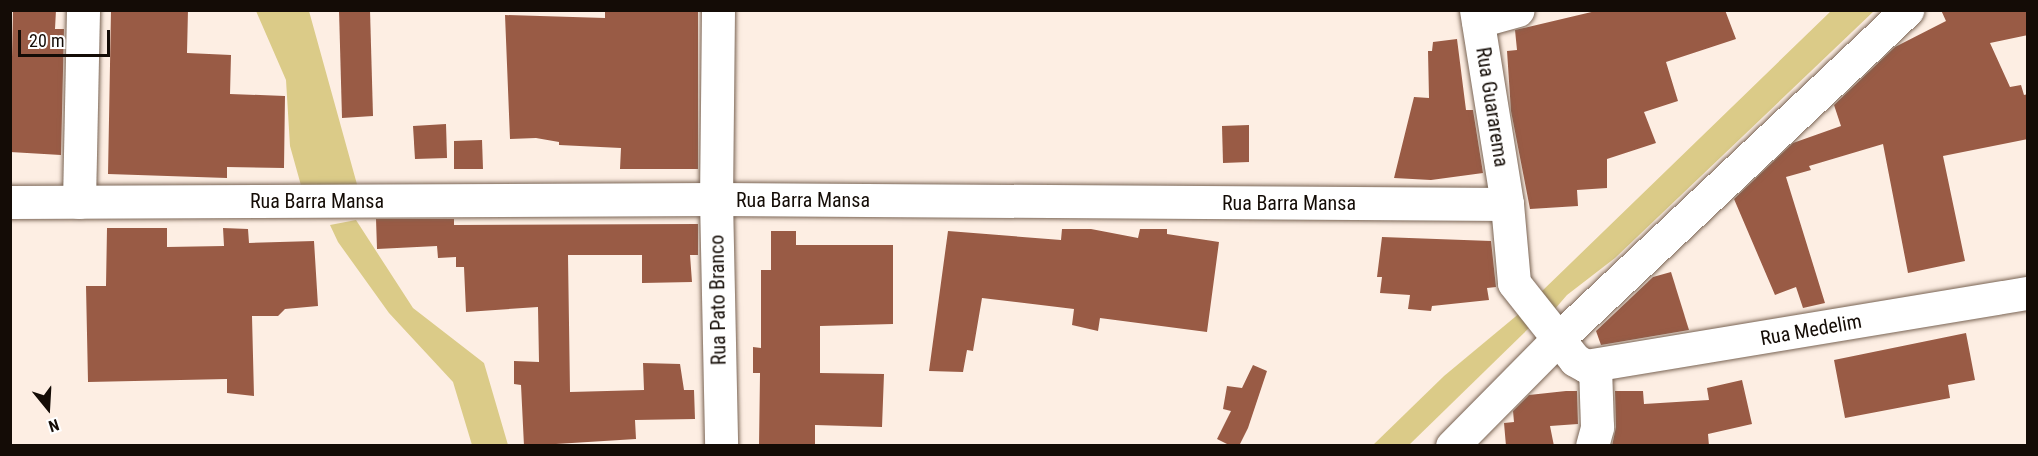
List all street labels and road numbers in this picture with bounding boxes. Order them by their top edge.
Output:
street label: Rua Guararema [1471,46,1513,168]
street label: Rua Barra Mansa [736,188,870,212]
street label: Rua Barra Mansa [250,189,384,213]
street label: Rua Barra Mansa [1222,191,1356,215]
street label: Rua Pato Branco [705,235,731,365]
street label: Rua Medelim [1758,309,1864,351]

